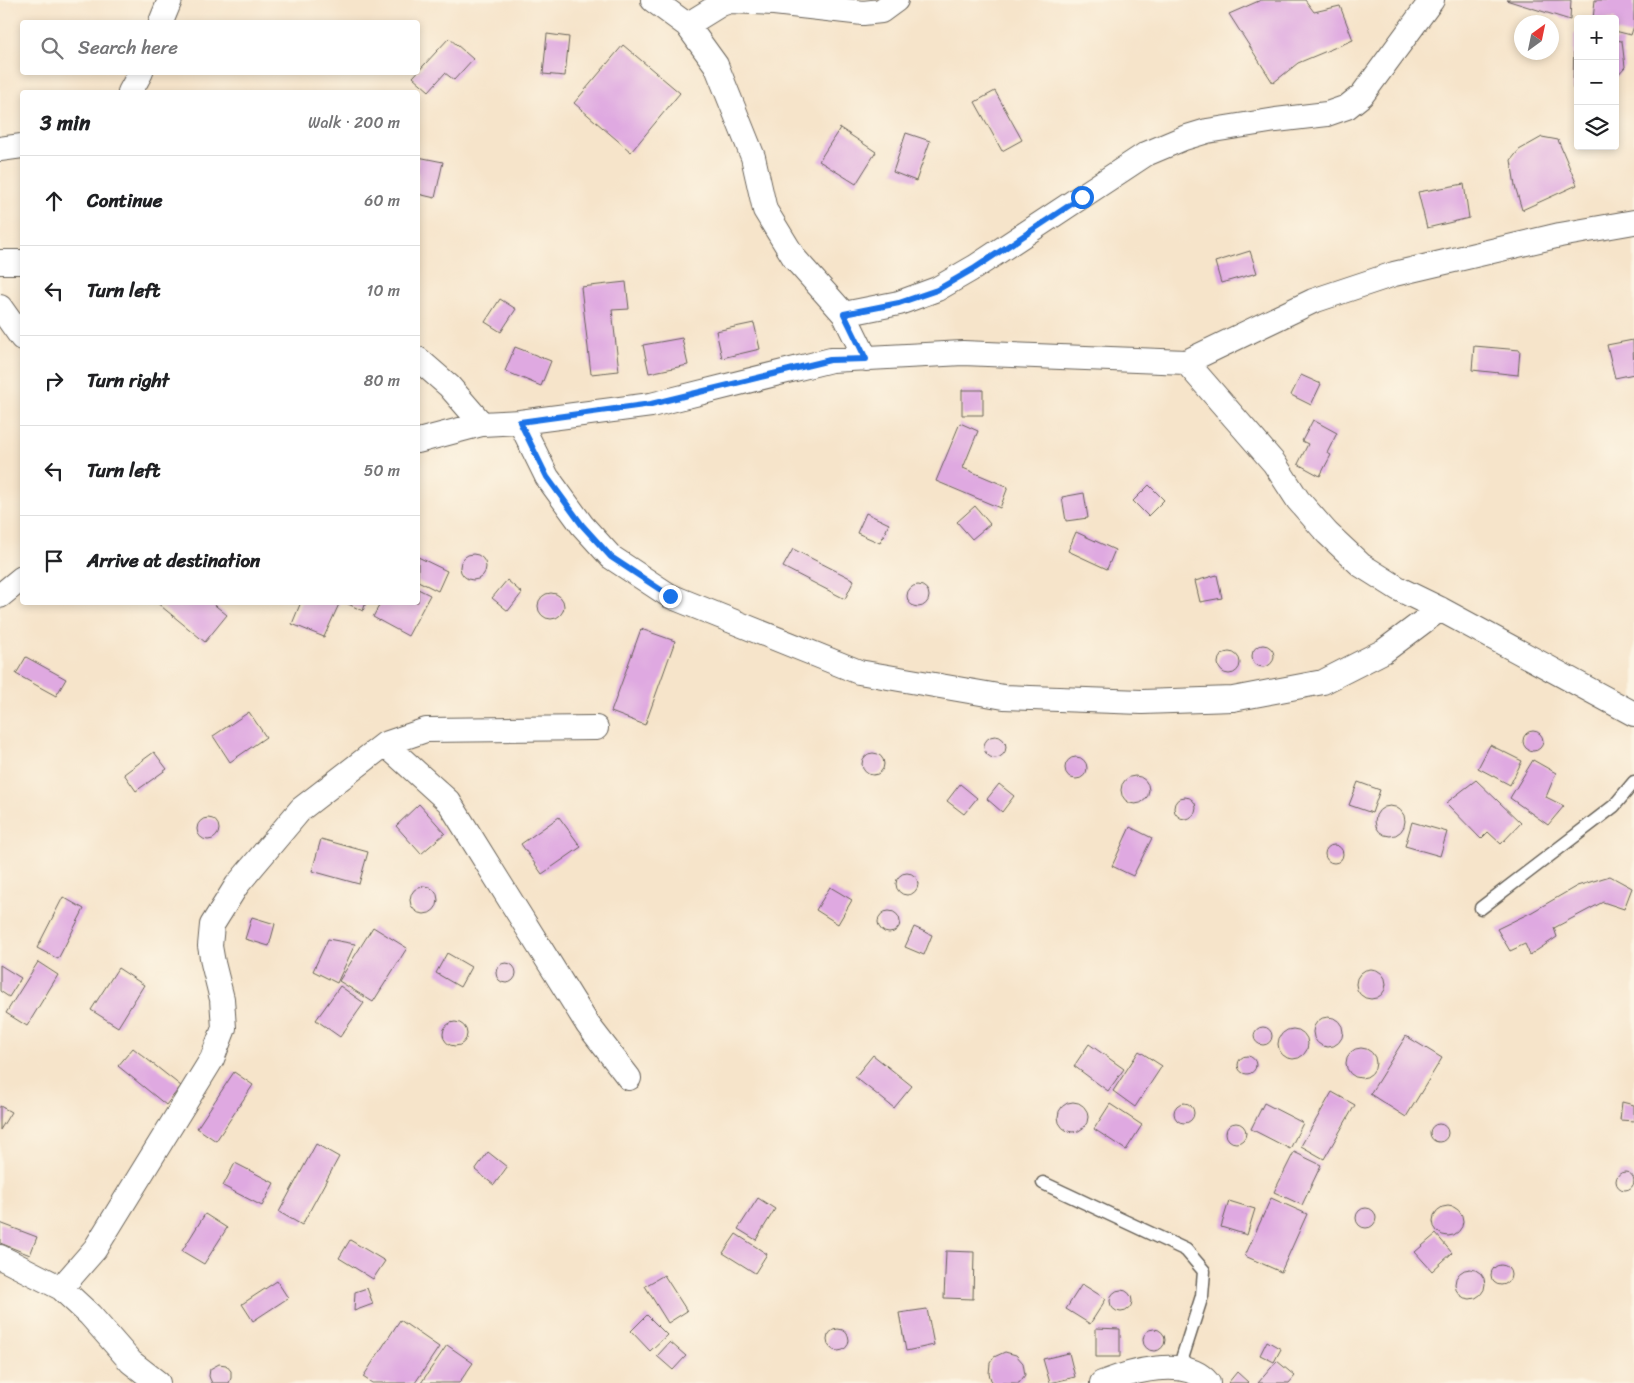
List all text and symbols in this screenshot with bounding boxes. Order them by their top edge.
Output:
north arrow [1514,15,1559,60]
map controls [1574,15,1619,150]
button: + [1574,15,1619,60]
search box [20,20,420,75]
text: Search here [78,31,178,64]
icon: search [38,34,66,62]
button: − [1574,60,1619,105]
text: 3 min [40,104,90,142]
button: layers [1574,105,1619,150]
text: Walk · 200 m [308,108,400,137]
text: Continue [87,184,163,217]
text: 60 m [364,186,400,215]
route start [1071,186,1094,209]
icon: ahead [40,187,68,215]
text: Turn left [87,274,160,307]
text: 10 m [367,276,400,305]
icon: left [40,277,68,305]
text: Turn right [87,364,169,397]
text: 80 m [364,366,400,395]
icon: right [40,367,68,395]
text: Turn left [87,454,160,487]
text: 50 m [364,456,400,485]
icon: left [40,457,68,485]
text: Arrive at destination [87,544,260,577]
icon: arrive [40,547,68,575]
route end [659,585,682,608]

